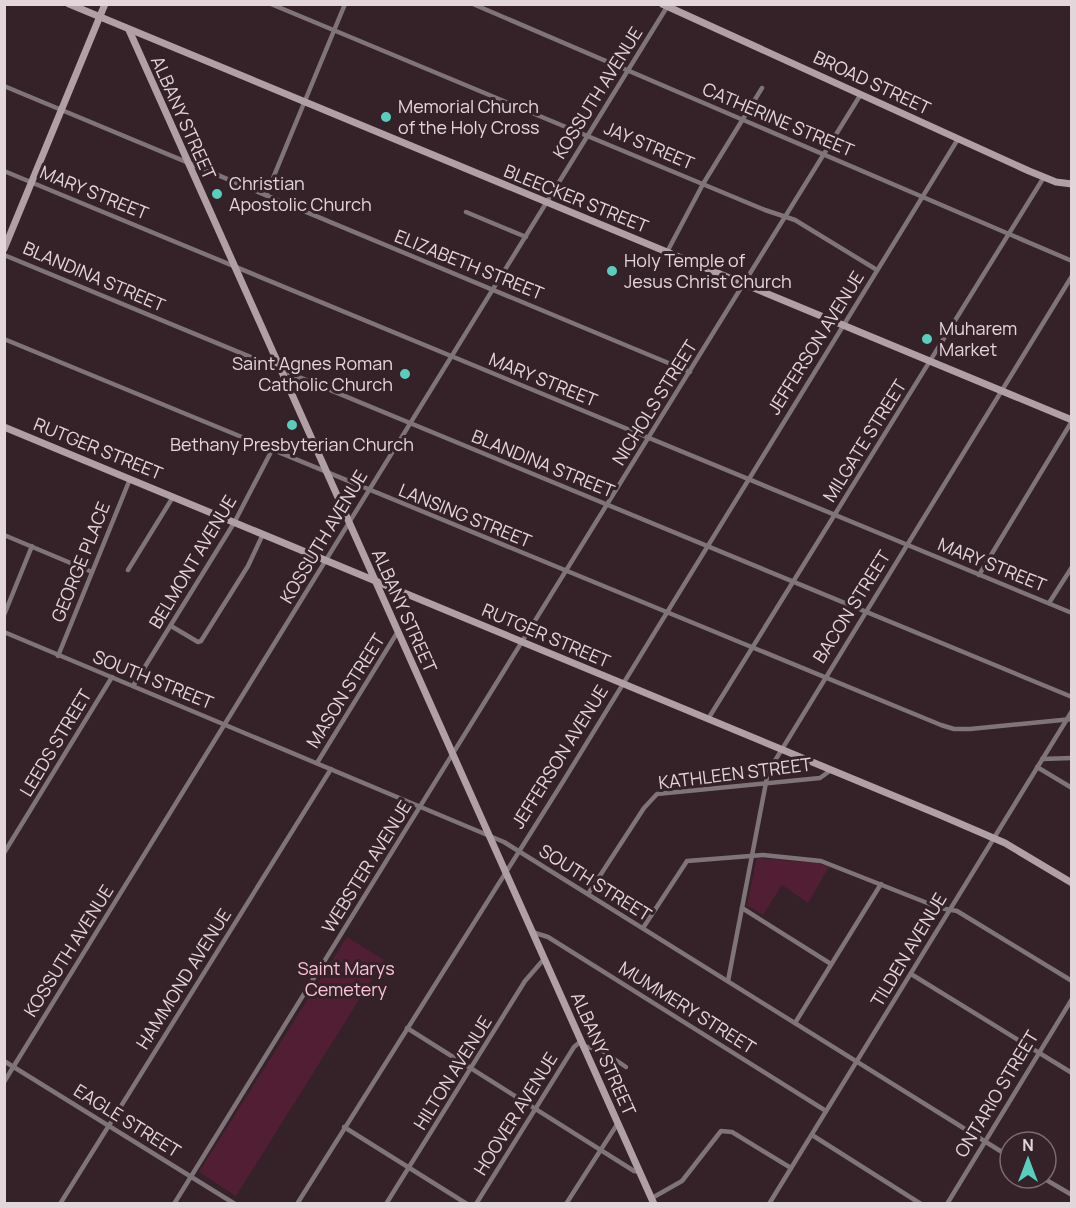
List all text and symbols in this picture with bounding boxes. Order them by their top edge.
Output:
street label: KOSSUTH AVENUE [547,22,647,163]
street label: BROAD STREET [810,44,935,120]
street label: ALBANY STREET [146,52,222,183]
street label: CATHERINE STREET [699,76,858,162]
place label: Memorial Church of the Holy Cross [398,94,540,139]
marker: Memorial Church of the Holy Cross [379,110,393,124]
street label: JAY STREET [601,115,698,175]
street label: BLEECKER STREET [501,158,652,238]
street label: MARY STREET [37,159,152,225]
place label: Christian Apostolic Church [229,171,372,216]
marker: Christian Apostolic Church [210,187,224,201]
street label: ELIZABETH STREET [391,223,548,305]
street label: BLANDINA STREET [20,235,169,317]
place label: Holy Temple of Jesus Christ Church [624,248,792,293]
marker: Holy Temple of Jesus Christ Church [605,264,619,278]
street label: JEFFERSON AVENUE [761,266,869,419]
place label: Muharem Market [939,316,1017,361]
marker: Muharem Market [920,332,934,346]
street label: NICHOLS STREET [606,335,702,469]
street label: MARY STREET [486,346,601,412]
place label: Saint Agnes Roman Catholic Church [232,351,393,396]
marker: Saint Agnes Roman Catholic Church [398,367,412,381]
street label: MILGATE STREET [817,375,912,506]
street label: RUTGER STREET [30,411,167,485]
marker: Bethany Presbyterian Church [285,418,299,432]
street label: BLANDINA STREET [468,423,619,503]
place label: Bethany Presbyterian Church [170,432,414,456]
street label: KOSSUTH AVENUE [274,465,372,608]
street label: LANSING STREET [395,477,536,553]
street label: BELMONT AVENUE [143,490,241,632]
street label: GEORGE PLACE [45,498,115,625]
street label: MARY STREET [935,531,1050,597]
street label: ALBANY STREET [367,545,443,676]
street label: BACON STREET [807,545,895,667]
street label: RUTGER STREET [479,597,614,673]
street label: MASON STREET [300,628,390,752]
street label: SOUTH STREET [90,644,217,714]
street label: JEFFERSON AVENUE [505,680,613,833]
street label: LEEDS STREET [14,684,97,800]
street label: KATHLEEN STREET [657,752,813,794]
street label: WEBSTER AVENUE [316,796,417,937]
street label: SOUTH STREET [535,838,656,926]
street label: KOSSUTH AVENUE [18,880,118,1021]
street label: TILDEN AVENUE [865,888,952,1011]
street label: HAMMOND AVENUE [130,904,236,1053]
street label: MUMMERY STREET [615,955,761,1059]
park label: Saint Marys Cemetery [297,956,395,1001]
street label: ALBANY STREET [566,988,642,1119]
street label: HILTON AVENUE [408,1011,497,1134]
street label: ONTARIO STREET [951,1027,1043,1161]
street label: HOOVER AVENUE [468,1048,563,1179]
street label: EAGLE STREET [70,1078,186,1163]
north arrow [998,1130,1058,1190]

